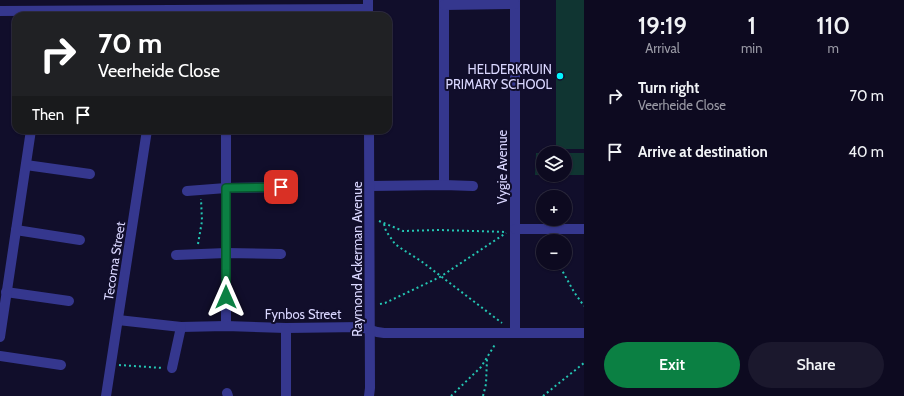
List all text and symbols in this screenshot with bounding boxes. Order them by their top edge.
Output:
text: 19:19 [638,11,687,40]
text: 1 [747,11,756,40]
text: 110 [816,11,850,40]
text: 70 m [98,26,162,60]
icon: right [32,28,84,80]
text: Arrival [645,40,680,56]
text: min [741,40,762,56]
text: m [827,40,839,56]
text: Veerheide Close [98,60,220,82]
place label: HELDERKRUIN PRIMARY SCHOOL [446,61,552,92]
marker: HELDERKRUIN PRIMARY SCHOOL [555,71,565,81]
text: Turn right [638,79,699,97]
icon: right [604,85,626,107]
text: 70 m [850,87,884,105]
text: Veerheide Close [638,97,726,113]
icon: arrive [72,104,94,126]
text: Then [32,106,64,124]
street label: Vygie Avenue [494,129,510,204]
icon: arrive [604,141,626,163]
text: Arrive at destination [638,143,768,161]
text: 40 m [848,143,884,161]
map controls [536,146,572,270]
button: layers [536,146,572,182]
pin [264,170,298,204]
icon: arrive [270,176,292,198]
street label: Raymond Ackerman Avenue [349,181,365,337]
button: + [536,190,572,226]
street label: Tecoma Street [100,220,128,302]
button: − [536,234,572,270]
position arrow [205,276,247,318]
street label: Fynbos Street [265,306,342,322]
button: Exit [604,342,740,388]
button: Share [748,342,884,388]

